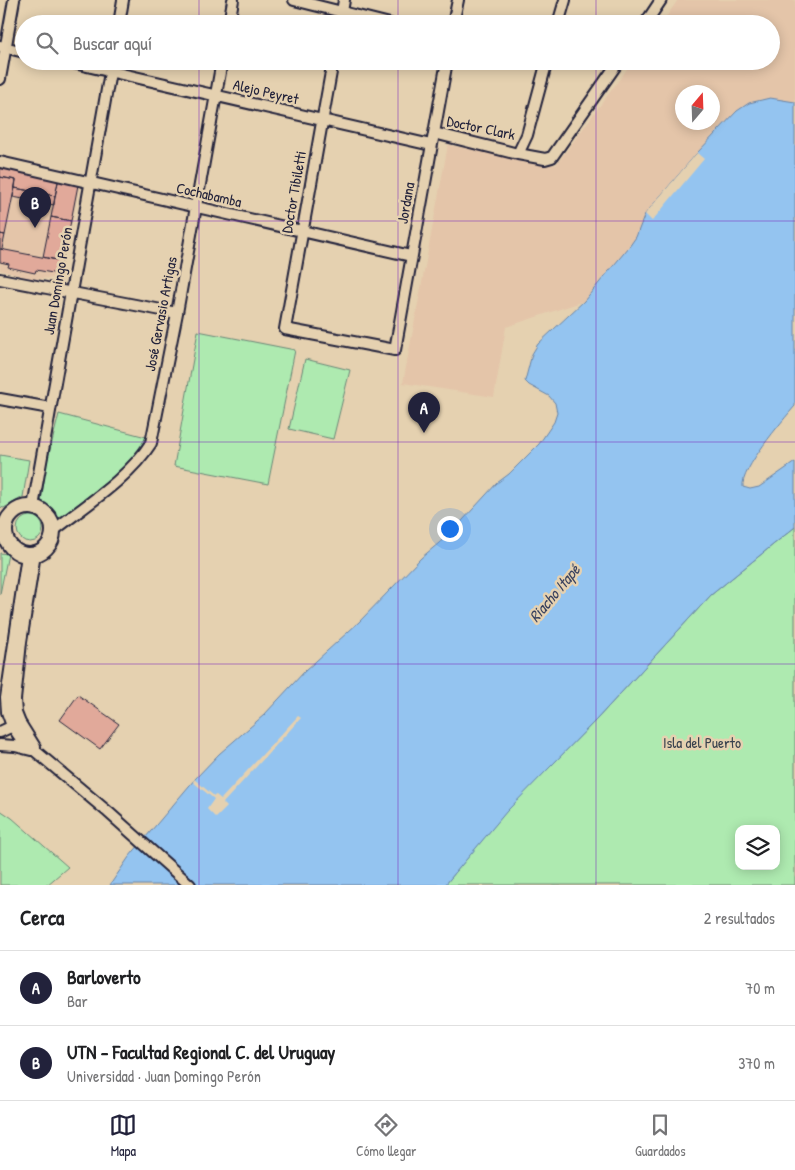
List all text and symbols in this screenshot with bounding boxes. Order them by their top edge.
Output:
search box [15,15,780,70]
icon: search [33,29,61,57]
text: Buscar aquí [73,30,152,56]
street label: Alejo Peyret [231,74,302,109]
north arrow [675,85,720,130]
street label: Doctor Clark [445,110,517,145]
street label: Doctor Tibiletti [276,149,311,235]
street label: Cochabamba [174,177,244,212]
street label: Jordana [392,180,419,225]
pin: B [19,187,51,228]
street label: Juan Domingo Perón [38,225,77,336]
street label: José Gervasio Artigas [139,255,182,373]
pin: A [408,392,440,433]
your location [437,516,463,542]
water label: Riacho Itapé [523,559,585,626]
park label: Isla del Puerto [663,732,741,753]
map controls [735,825,780,870]
button: layers [735,825,780,870]
text: Cerca [20,903,64,932]
text: 2 resultados [704,907,775,929]
text: Barloverto [67,964,141,990]
text: A [32,977,40,999]
text: 70 m [745,977,775,999]
text: Bar [67,990,88,1012]
text: UTN - Facultad Regional C. del Uruguay [67,1039,335,1065]
text: B [32,1052,40,1074]
text: 370 m [738,1052,775,1074]
text: Universidad · Juan Domingo Perón [67,1065,261,1087]
tab: Mapa [109,1111,137,1160]
tab: Cómo llegar [356,1111,416,1160]
tab: Guardados [635,1111,686,1160]

